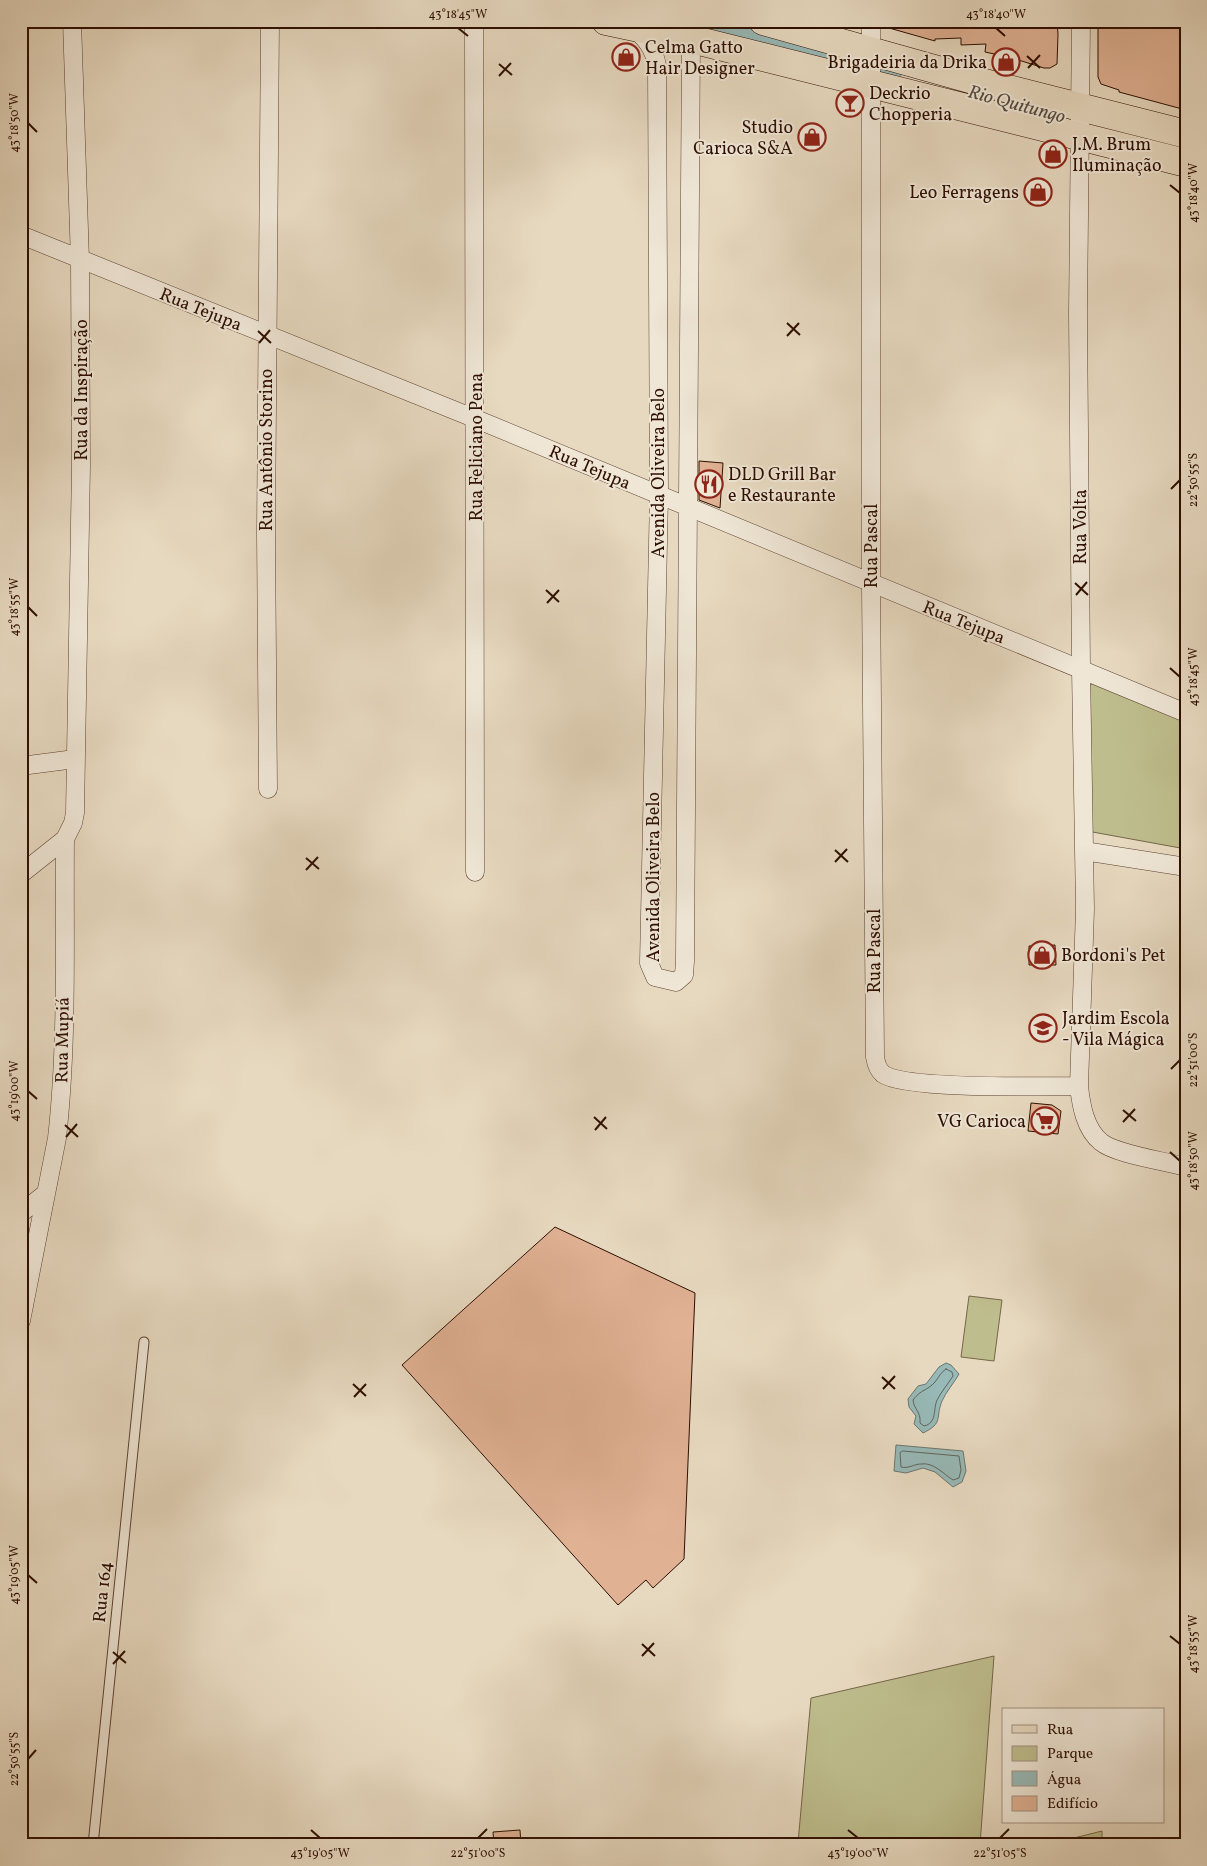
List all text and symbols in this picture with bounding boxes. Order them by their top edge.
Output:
text: 43°18'45"W [429,7,487,23]
text: 43°18'40"W [966,7,1026,23]
place label: Celma Gatto Hair Designer [645,36,755,82]
shop icon: Celma Gatto Hair Designer [611,42,641,72]
shop icon: Brigadeiria da Drika [991,47,1021,77]
place label: Brigadeiria da Drika [827,51,987,76]
water label: Rio Quitungo [965,79,1068,130]
place label: Deckrio Chopperia [869,82,952,128]
bar icon: Deckrio Chopperia [835,88,865,118]
text: 43°18'50"W [7,93,23,153]
place label: Studio Carioca S&A [693,116,793,162]
shop icon: Studio Carioca S&A [797,122,827,152]
place label: J.M. Brum Iluminação [1072,133,1162,179]
shop icon: J.M. Brum Iluminação [1038,139,1068,169]
text: 43°18'40"W [1186,163,1202,223]
shop icon: Leo Ferragens [1023,177,1053,207]
place label: Leo Ferragens [909,181,1019,206]
street label: Rua Tejupa [156,283,245,338]
street label: Rua da Inspiração [70,319,95,461]
street label: Rua Antônio Storino [255,369,280,531]
street label: Rua Feliciano Pena [465,373,490,521]
street label: Avenida Oliveira Belo [647,388,672,558]
street label: Rua Tejupa [545,440,634,497]
text: 22°50'55"S [1186,453,1202,507]
place label: DLD Grill Bar e Restaurante [728,463,837,509]
restaurant icon: DLD Grill Bar e Restaurante [694,469,724,499]
street label: Rua Volta [1069,489,1094,565]
street label: Rua Pascal [860,504,885,588]
text: 43°18'55"W [7,578,23,636]
street label: Rua Tejupa [919,596,1008,651]
text: 43°18'45"W [1186,648,1202,706]
street label: Avenida Oliveira Belo [642,792,667,962]
street label: Rua Pascal [863,909,888,993]
shop icon: Bordoni's Pet [1027,940,1057,970]
place label: Bordoni's Pet [1061,944,1166,969]
street label: Rua Mupiá [50,997,77,1083]
place label: Jardim Escola - Vila Mágica [1062,1007,1170,1053]
school or university icon: Jardim Escola - Vila Mágica [1028,1013,1058,1043]
text: 22°51'00"S [1186,1033,1202,1088]
text: 43°19'00"W [7,1060,23,1122]
supermarket icon: VG Carioca [1030,1106,1060,1136]
place label: VG Carioca [937,1110,1026,1135]
text: 43°18'50"W [1186,1131,1202,1191]
text: 43°19'05"W [7,1545,23,1605]
street label: Rua 164 [88,1560,119,1624]
text: 43°18'55"W [1186,1615,1202,1673]
legend [1002,1708,1164,1824]
text: Rua [1047,1720,1073,1741]
text: 22°50'55"S [7,1732,23,1786]
text: Parque [1047,1744,1093,1765]
text: Água [1047,1770,1081,1791]
text: Edifício [1047,1794,1098,1815]
text: 43°19'05"W [290,1846,350,1862]
text: 22°51'00"S [451,1846,506,1862]
text: 43°19'00"W [827,1846,889,1862]
text: 22°51'05"S [973,1846,1027,1862]

